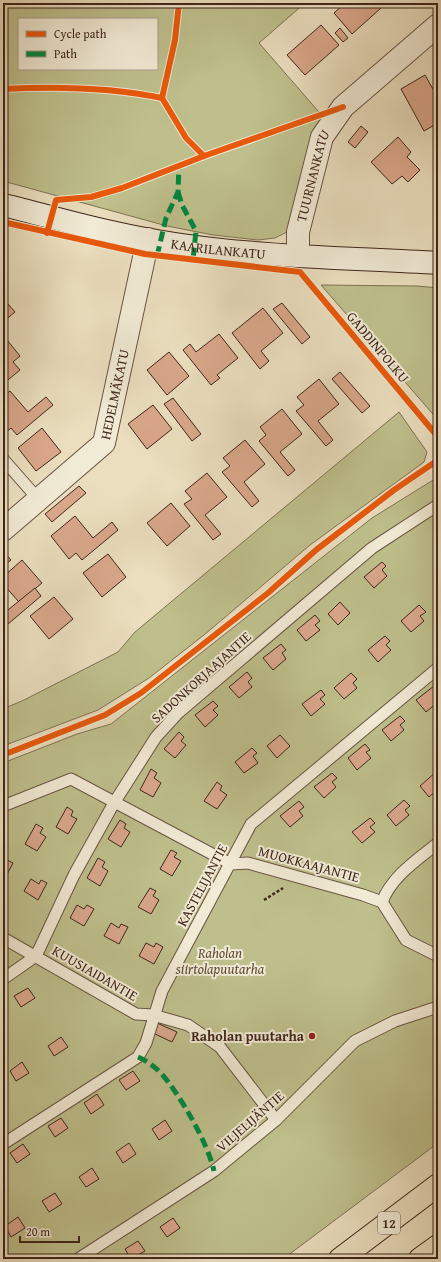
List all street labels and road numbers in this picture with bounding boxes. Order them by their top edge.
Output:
street label: TUURNANKATU [291,125,334,224]
street label: KAARILANKATU [169,234,266,264]
street label: GADDINPOLKU [342,307,414,387]
street label: HEDELMÄKATU [95,347,134,442]
street label: SADONKORJAAJANTIE [147,627,255,727]
street label: KASTELIJANTIE [172,840,232,930]
street label: MUOKKAAJANTIE [256,841,362,887]
street label: KUUSIAIDANTIE [49,940,141,1006]
street label: VILJELIJÄNTIE [212,1086,288,1156]
road number: 12 [378,1212,400,1234]

